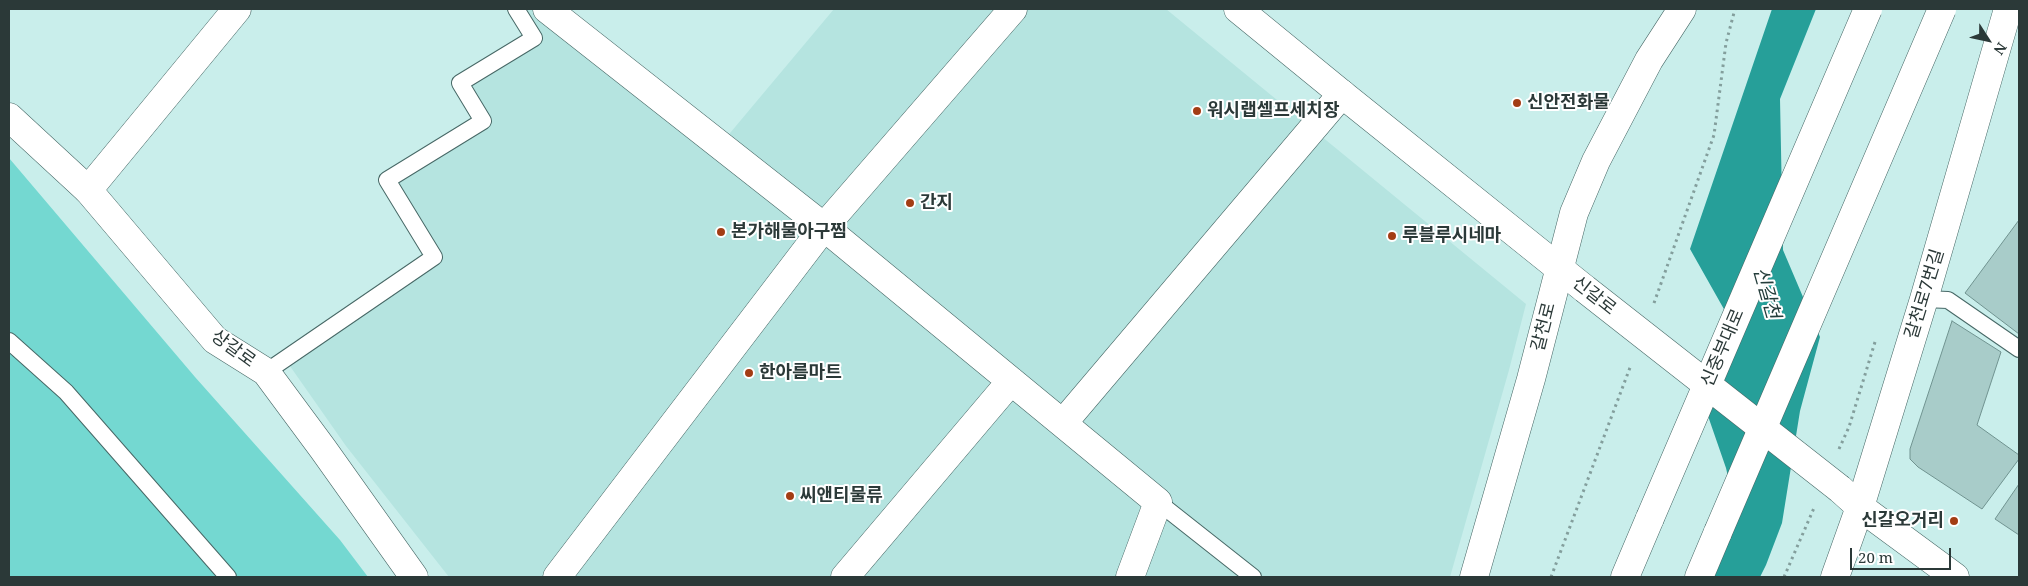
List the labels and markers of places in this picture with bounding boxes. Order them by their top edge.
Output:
place label: 신안전화물 [1527,92,1610,114]
marker: 신안전화물 [1511,97,1523,109]
place label: 워시랩셀프세치장 [1207,100,1339,122]
marker: 워시랩셀프세치장 [1191,105,1203,117]
place label: 간지 [920,192,953,214]
marker: 간지 [904,197,916,209]
place label: 본가해물아구찜 [731,221,847,243]
place label: 루블루시네마 [1402,225,1501,247]
marker: 본가해물아구찜 [715,226,727,238]
marker: 루블루시네마 [1386,230,1398,242]
place label: 한아름마트 [759,362,842,384]
marker: 한아름마트 [743,367,755,379]
place label: 씨앤티물류 [800,485,883,507]
marker: 씨앤티물류 [784,490,796,502]
place label: 신갈오거리 [1861,510,1944,532]
marker: 신갈오거리 [1948,515,1960,527]

